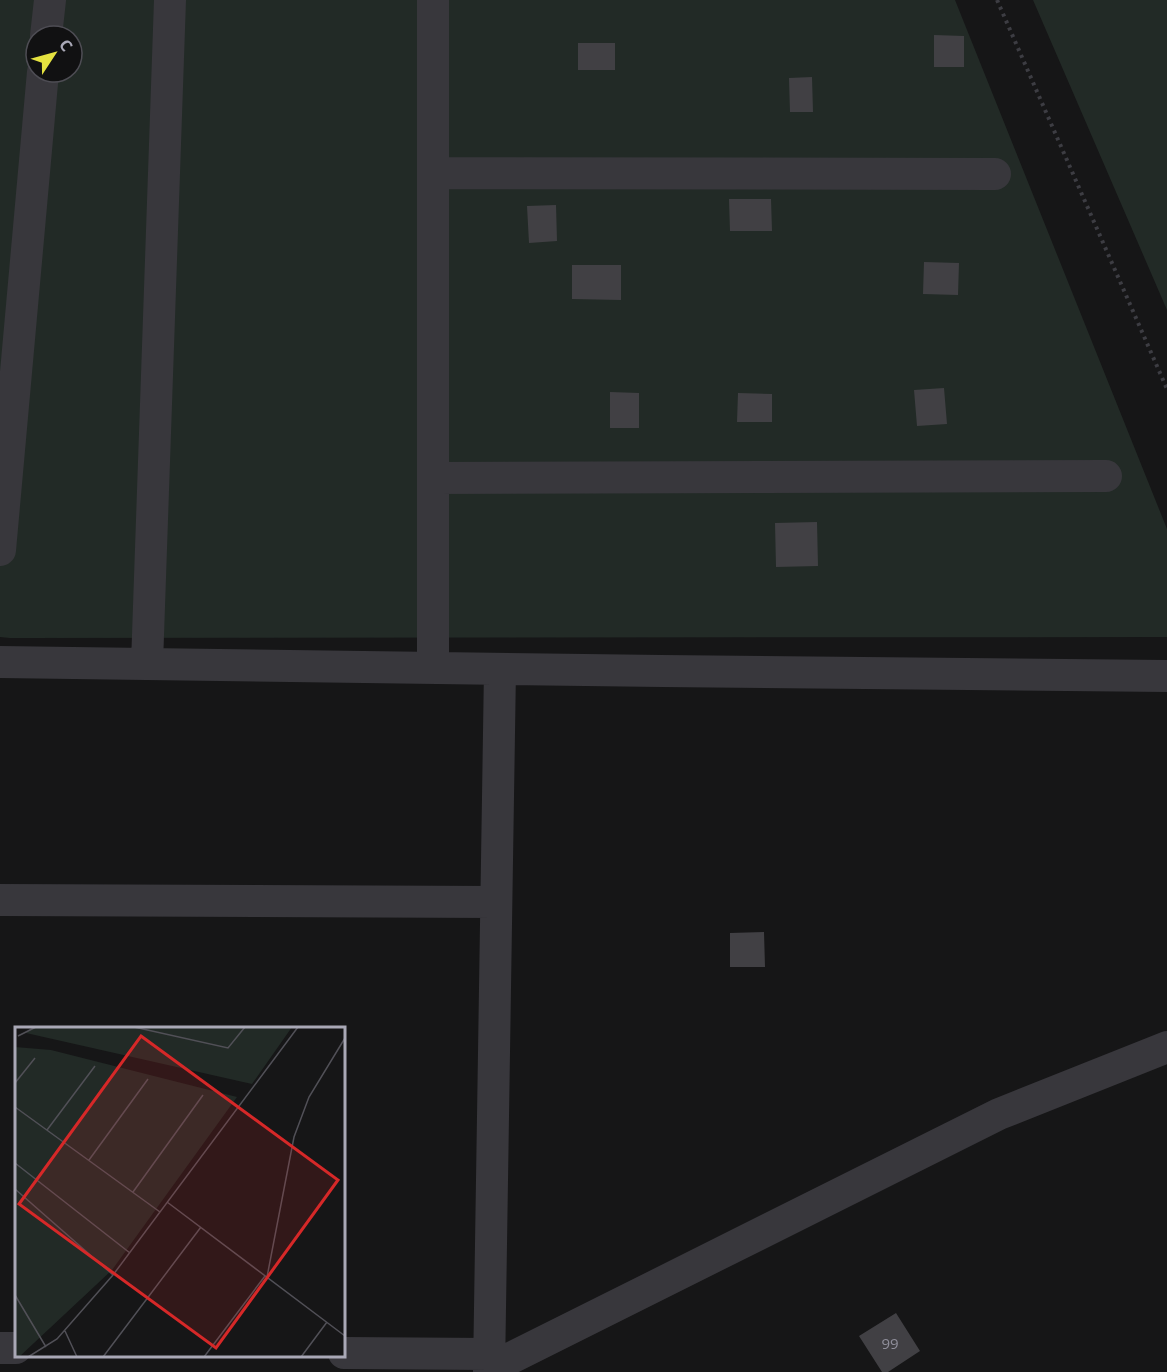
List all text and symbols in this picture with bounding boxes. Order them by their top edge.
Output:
north arrow [24,24,84,84]
text: С [54,35,78,56]
inset map [15,1027,345,1357]
house number: 99 [881,1333,899,1353]

